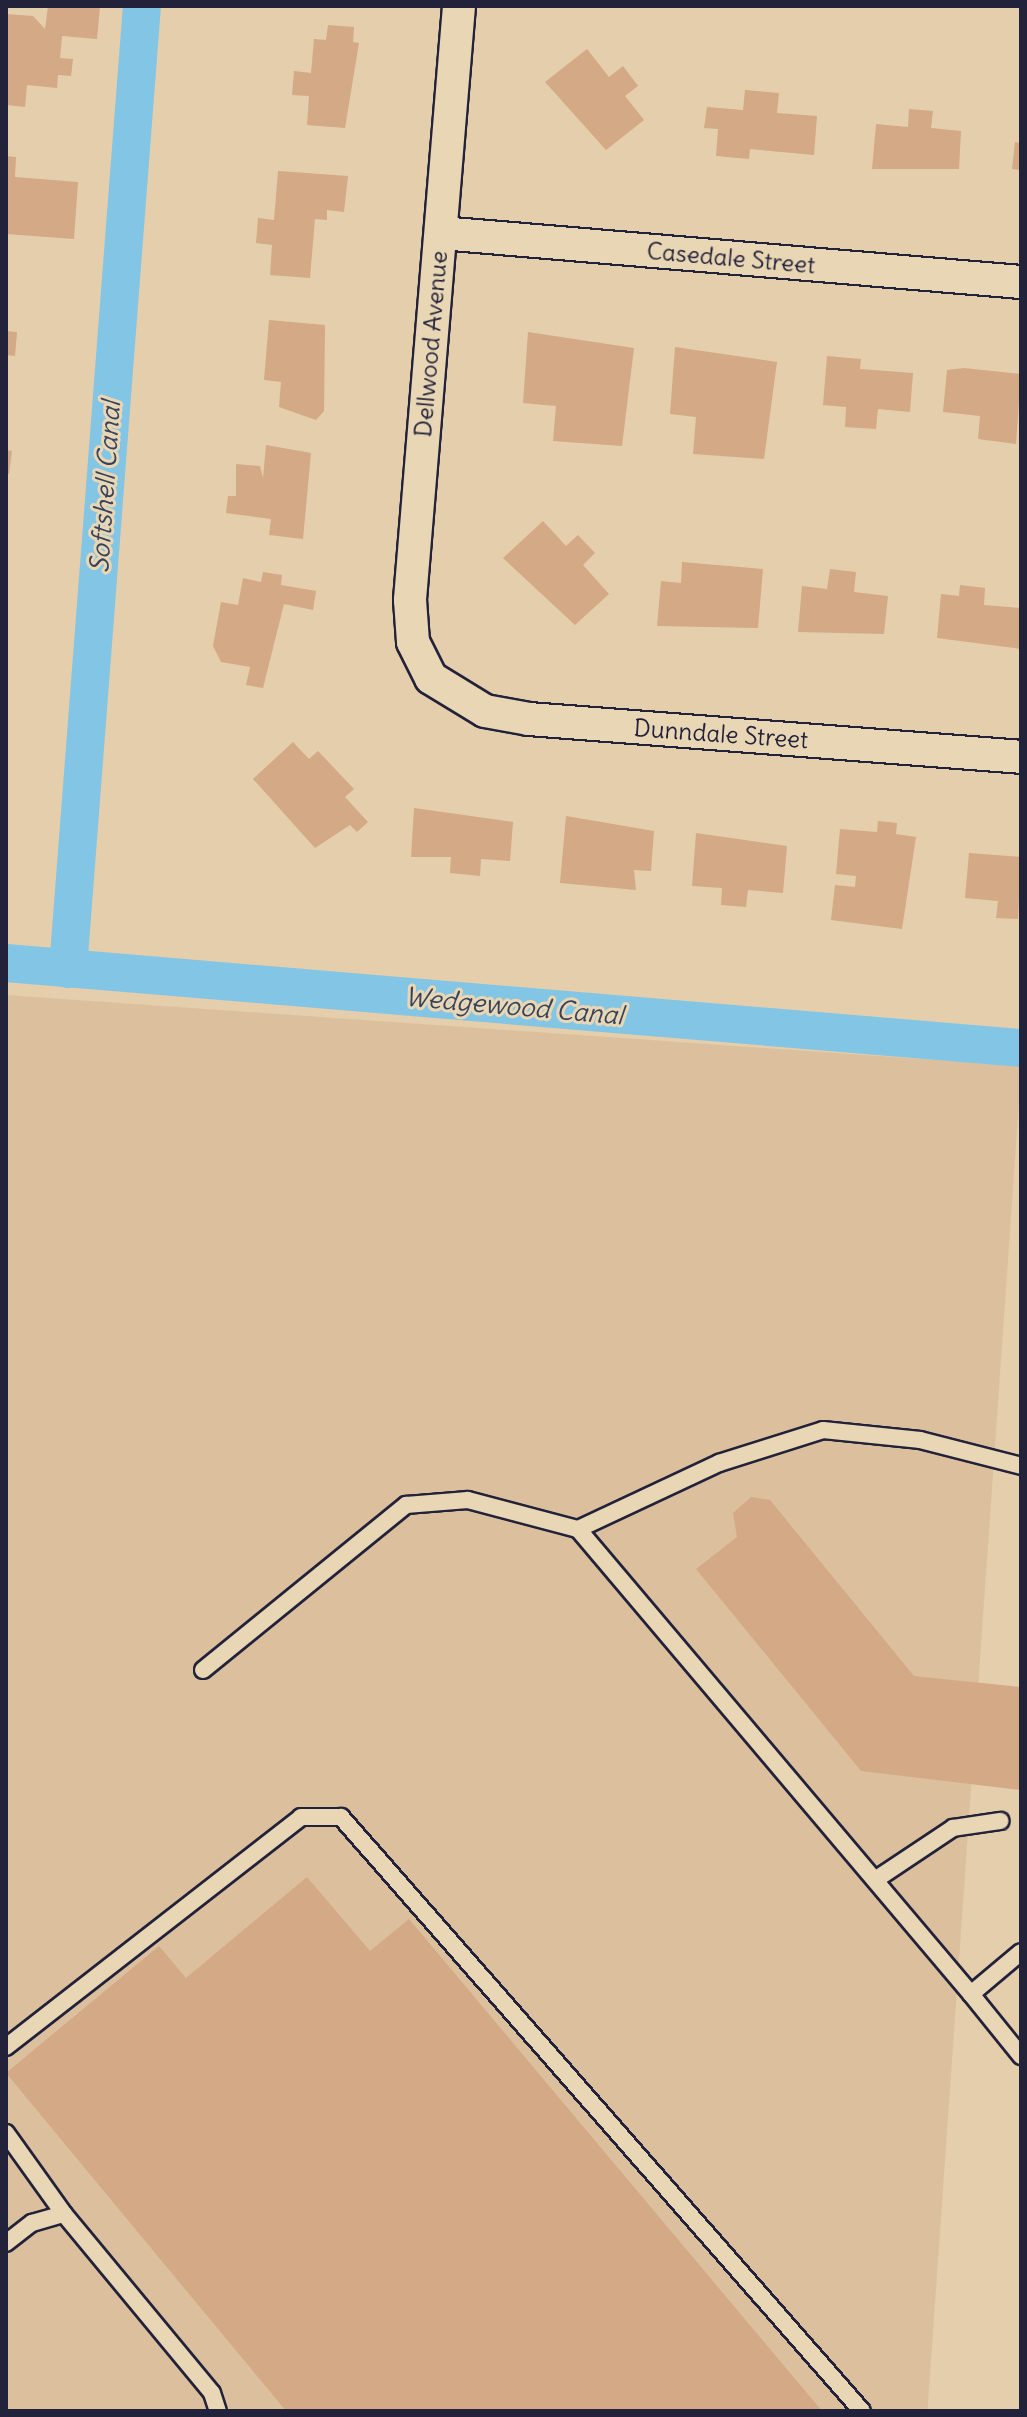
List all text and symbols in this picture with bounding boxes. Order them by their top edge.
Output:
street label: Casedale Street [646,236,816,280]
street label: Dellwood Avenue [409,250,453,438]
water label: Softshell Canal [83,400,127,574]
street label: Dunndale Street [633,714,809,754]
water label: Wedgewood Canal [404,981,624,1031]

